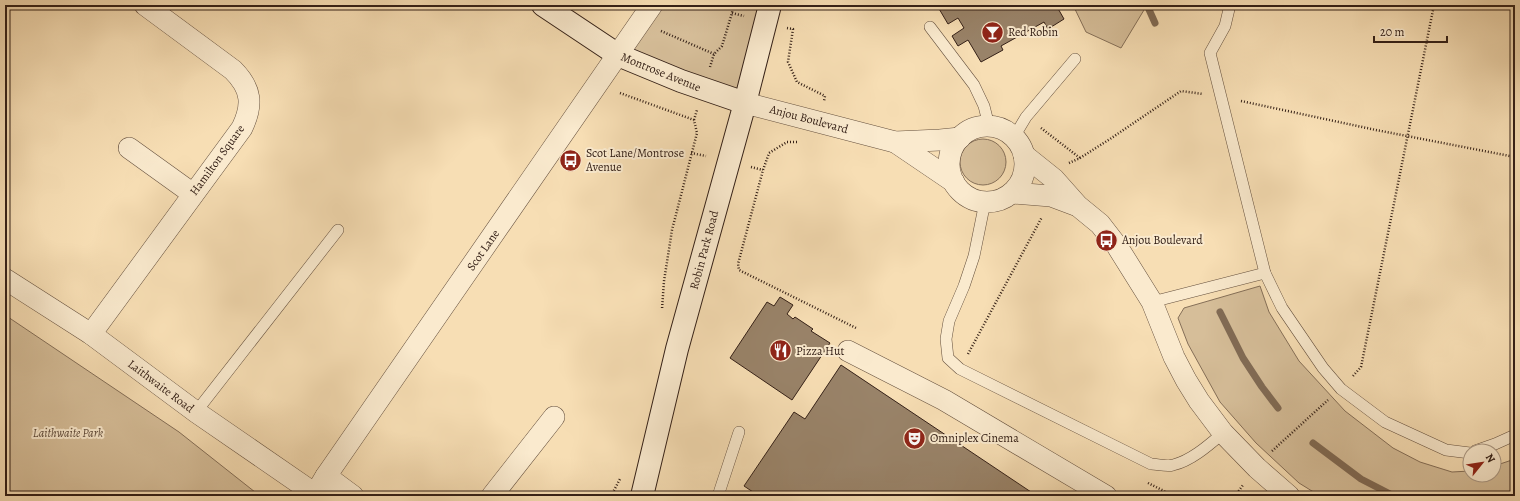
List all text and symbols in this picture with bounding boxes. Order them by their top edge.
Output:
scale bar [1374,18,1447,44]
bar icon: Red Robin [979,19,1005,45]
place label: Red Robin [1008,24,1059,40]
text: 20 m [1380,24,1404,40]
street label: Montrose Avenue [619,49,703,95]
street label: Anjou Boulevard [767,101,851,137]
street label: Hamilton Square [186,121,248,199]
place label: Scot Lane/Montrose Avenue [585,145,684,175]
bus stop icon: Scot Lane/Montrose Avenue [558,147,584,173]
street label: Robin Park Road [686,208,722,291]
street label: Scot Lane [463,226,503,274]
bus stop icon: Anjou Boulevard [1093,227,1119,253]
place label: Anjou Boulevard [1121,232,1203,248]
restaurant icon: Pizza Hut [767,338,793,364]
place label: Pizza Hut [796,343,844,359]
street label: Laithwaite Road [125,356,198,417]
park label: Laithwaite Park [33,425,104,441]
theatre icon: Omniplex Cinema [902,425,928,451]
place label: Omniplex Cinema [930,430,1019,446]
north arrow [1462,443,1502,483]
text: N [1482,451,1499,465]

